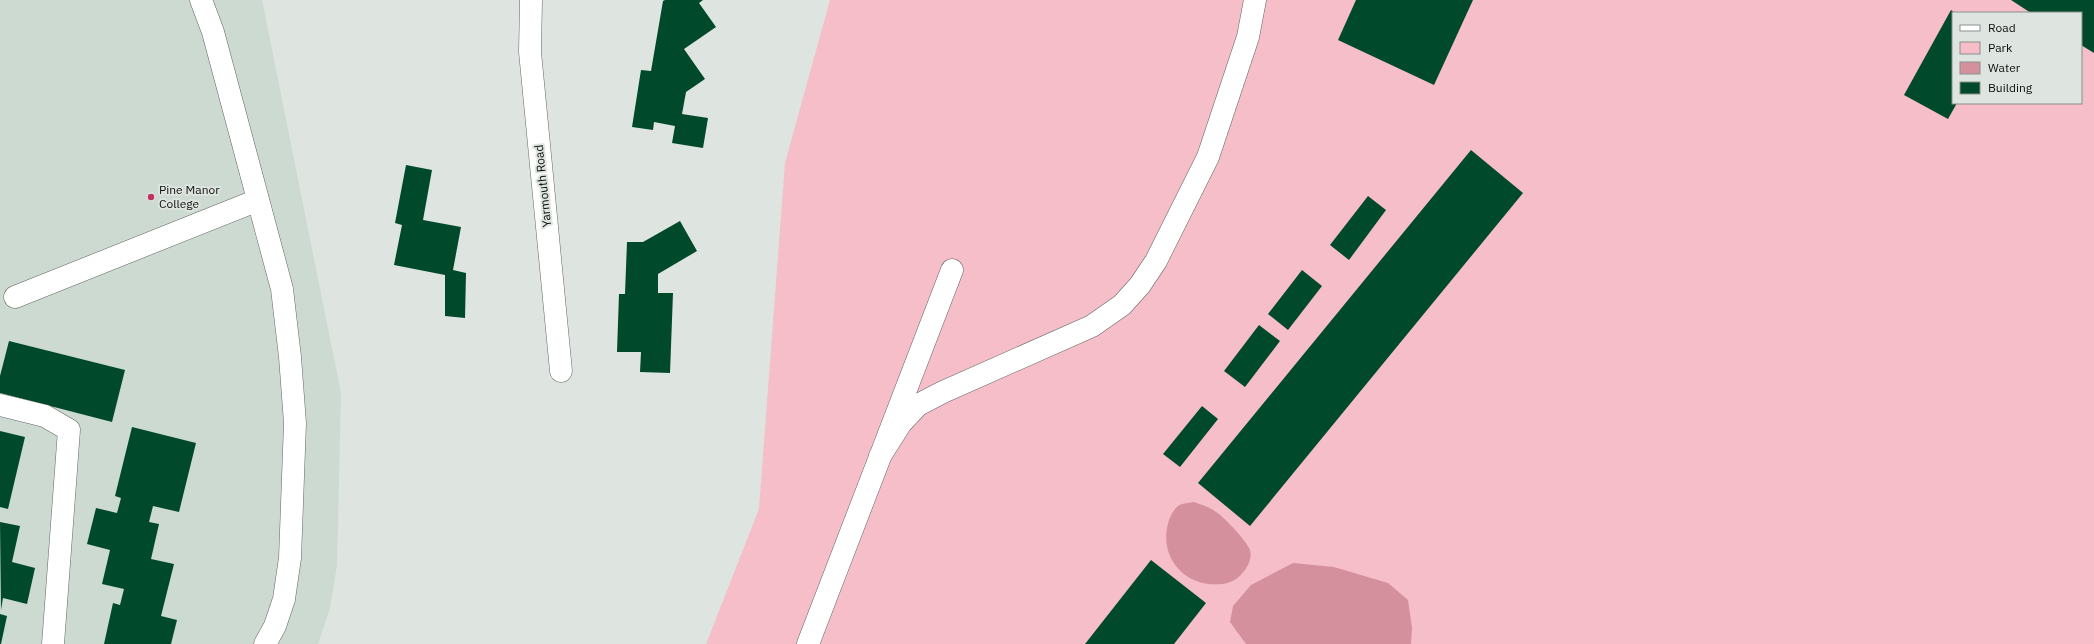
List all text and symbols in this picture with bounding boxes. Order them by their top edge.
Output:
legend [1952,12,2082,104]
text: Road [1988,20,2016,35]
text: Park [1988,40,2013,55]
text: Water [1988,60,2021,75]
text: Building [1988,80,2033,95]
street label: Yarmouth Road [531,144,554,228]
place label: Pine Manor College [159,182,220,211]
marker: Pine Manor College [146,192,156,202]

